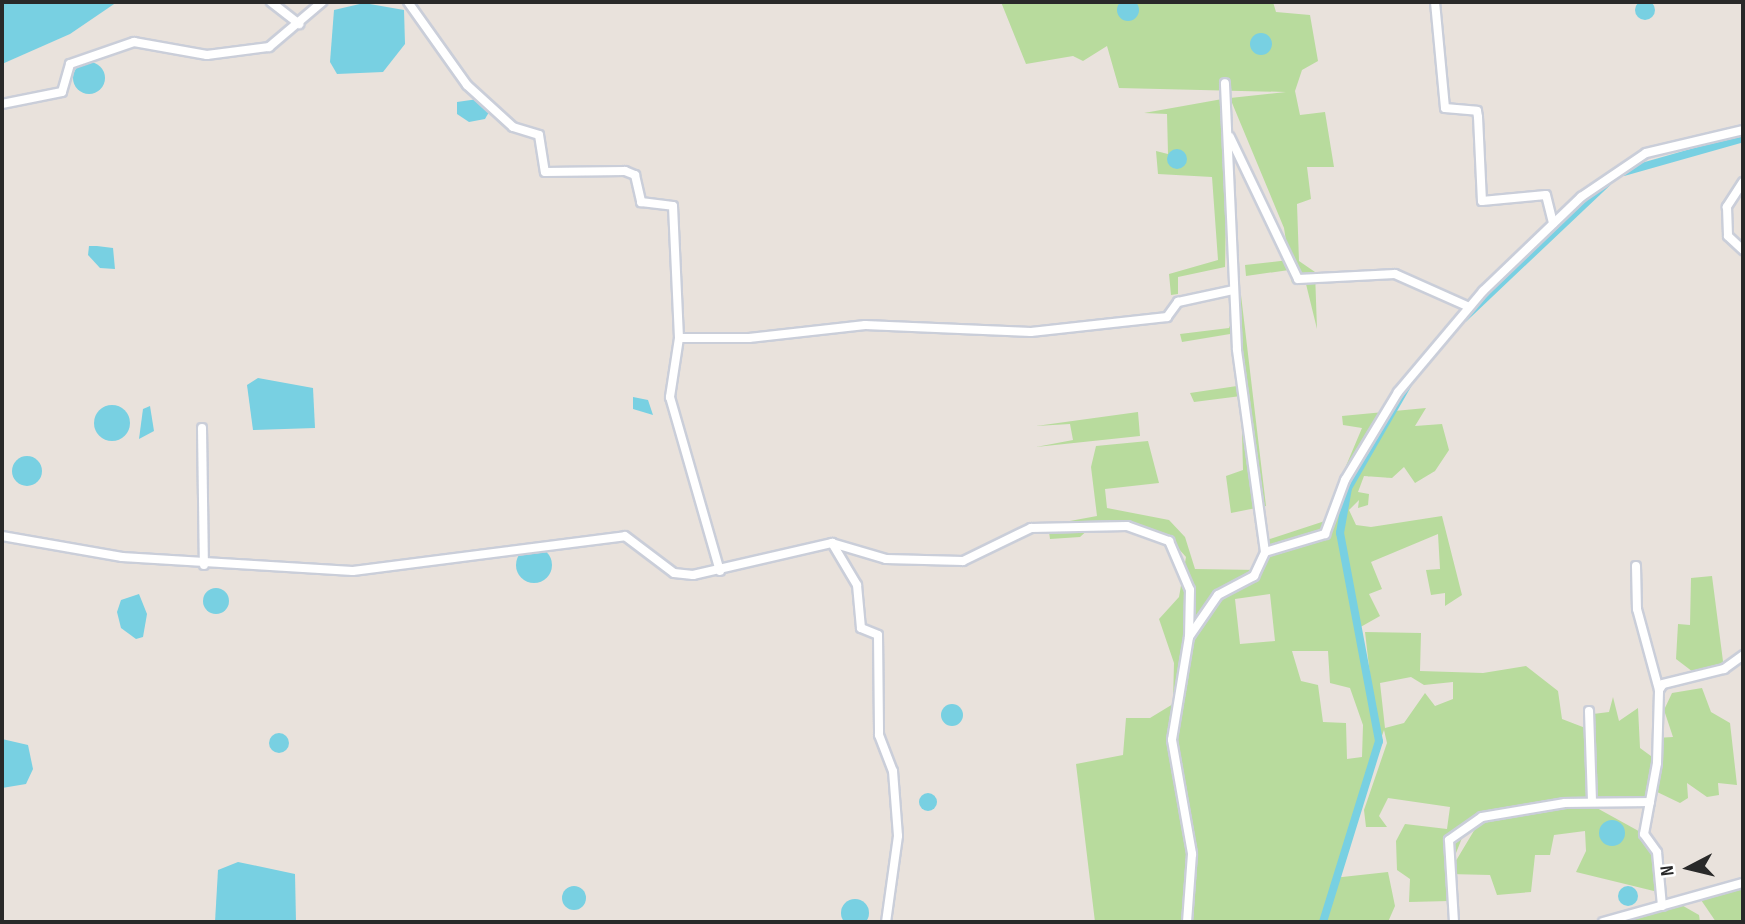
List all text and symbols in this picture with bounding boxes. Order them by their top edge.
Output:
north arrow [1654,833,1724,903]
text: N [1656,864,1680,877]

